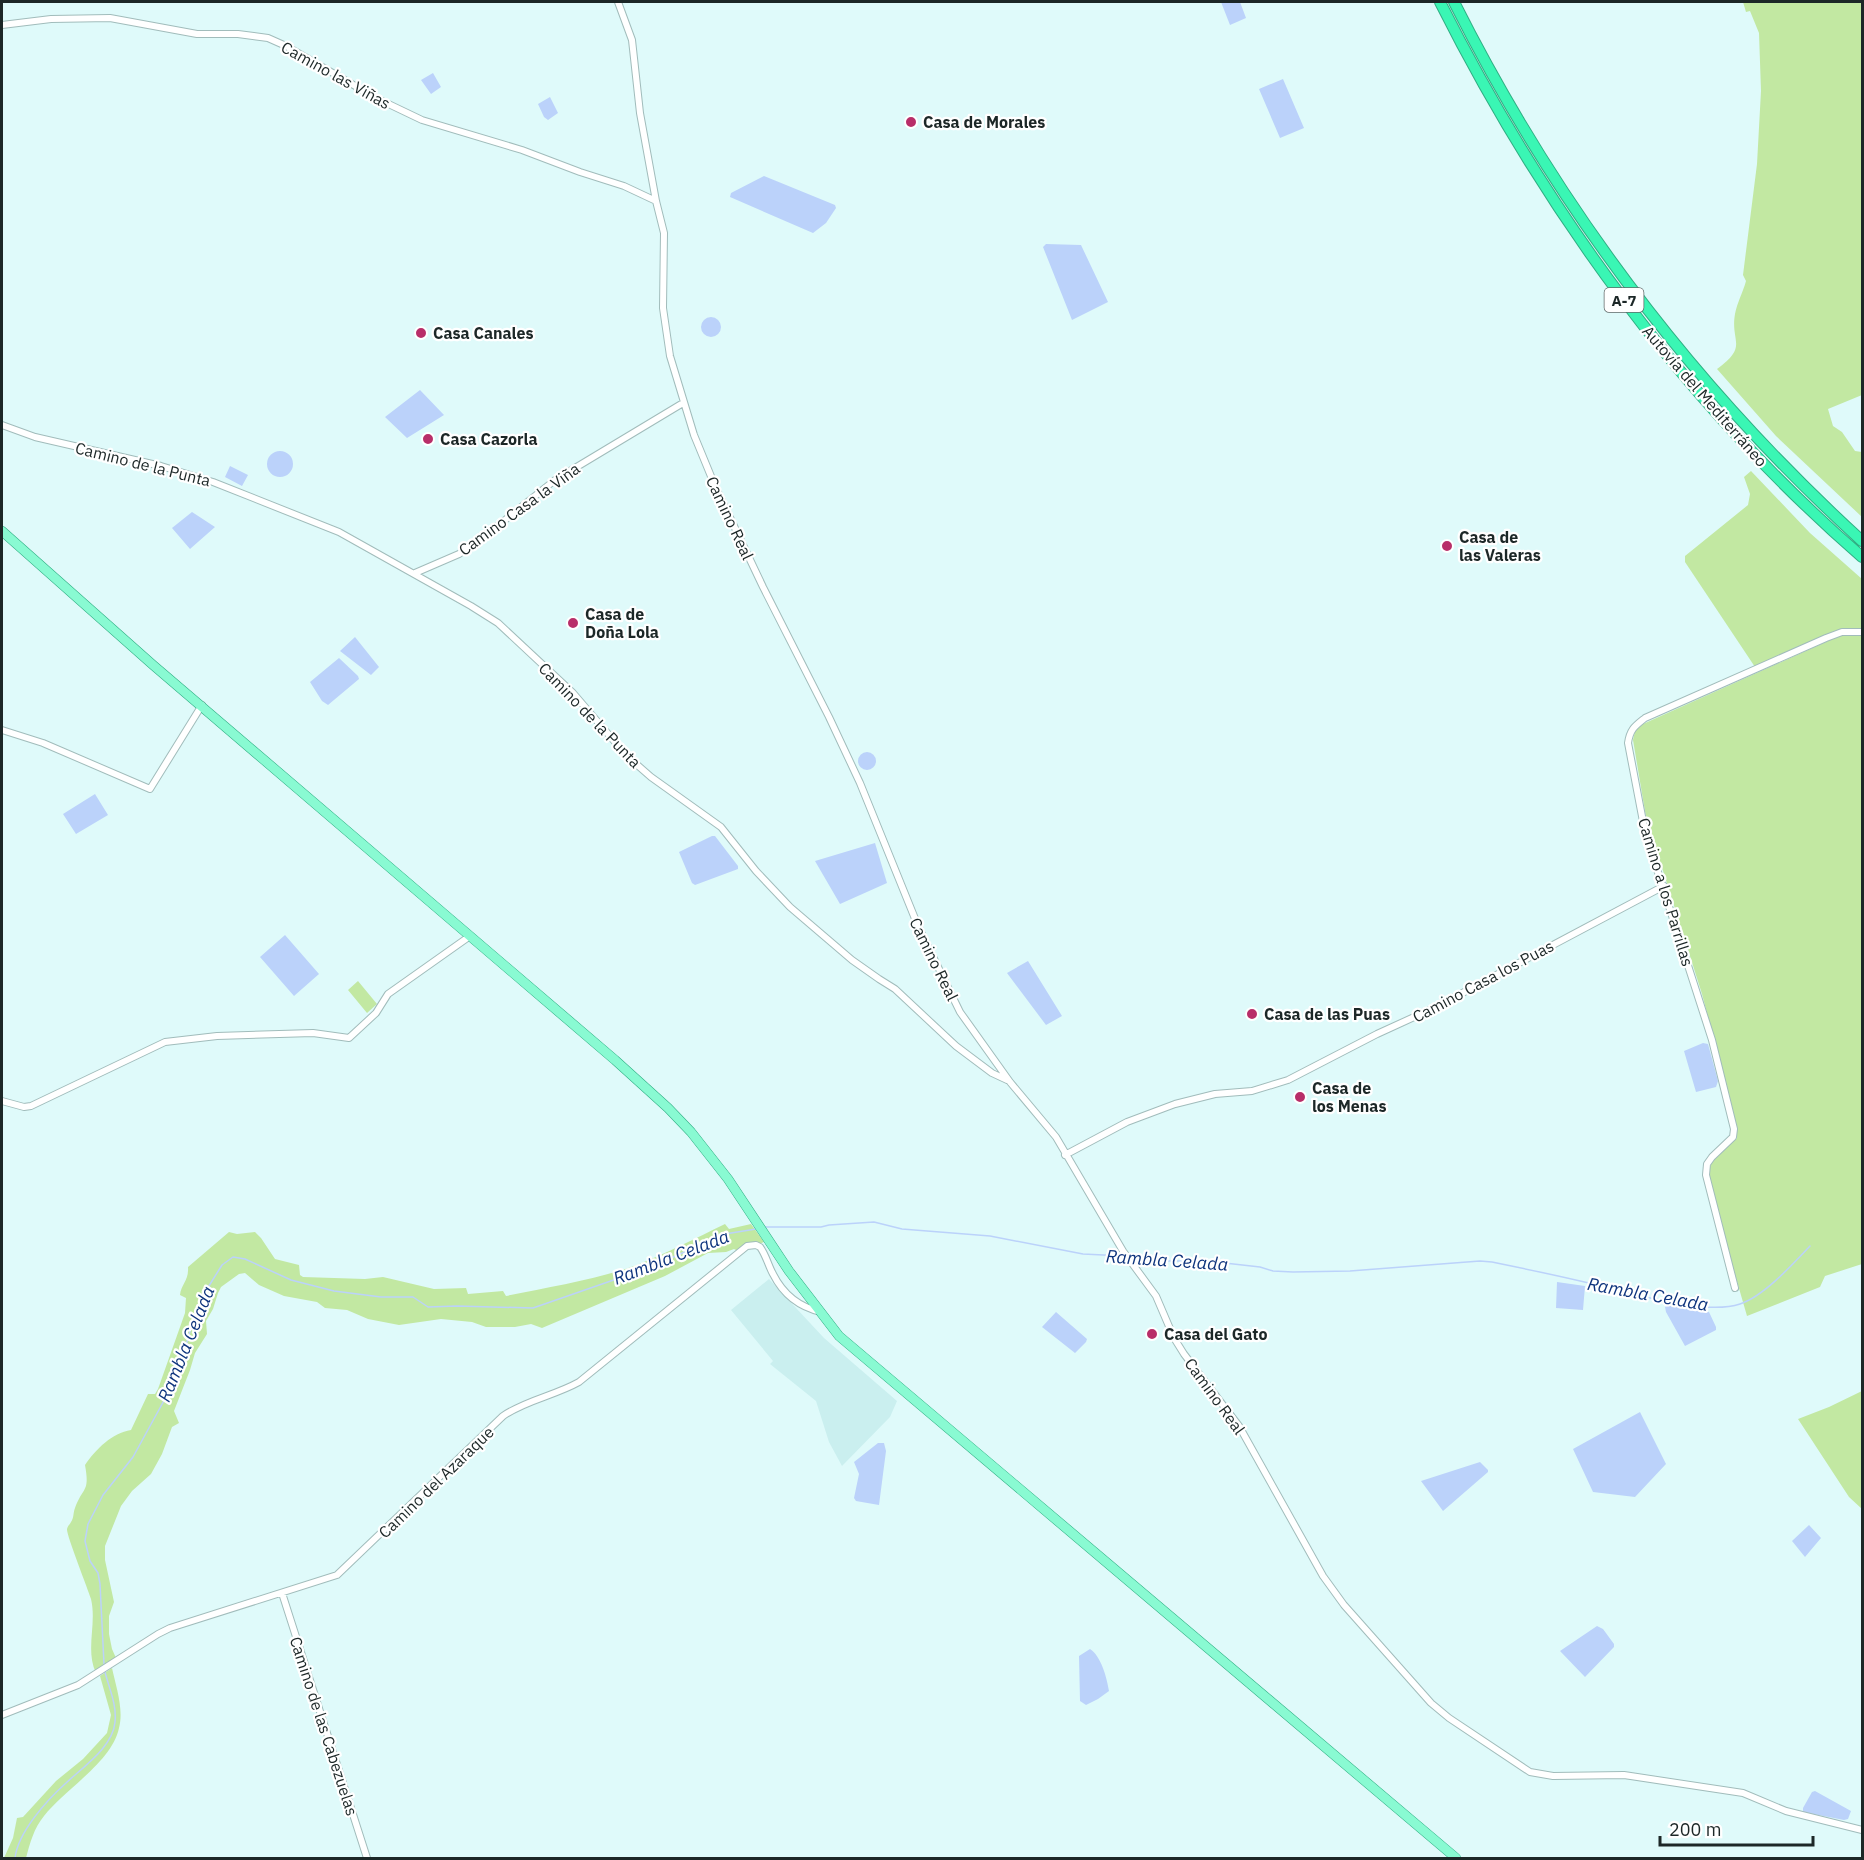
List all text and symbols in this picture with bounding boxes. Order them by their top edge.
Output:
street label: Camino las Viñas [278,37,394,113]
place label: Casa de Morales [923,112,1045,132]
marker: Casa de Morales [904,115,918,129]
road number: A-7 [1604,288,1644,312]
street label: Autovía del Mediterráneo [1638,321,1772,471]
place label: Casa Canales [433,323,534,343]
marker: Casa Canales [414,326,428,340]
place label: Casa Cazorla [440,429,538,449]
marker: Casa Cazorla [421,432,435,446]
street label: Camino de la Punta [73,438,213,491]
street label: Camino Casa la Viña [455,458,584,560]
street label: Camino Real [702,473,758,563]
place label: Casa de las Valeras [1459,527,1541,565]
marker: Casa de las Valeras [1440,539,1454,553]
place label: Casa de Doña Lola [585,604,659,642]
marker: Casa de Doña Lola [566,616,580,630]
street label: Camino de la Punta [535,658,646,772]
street label: Camino a los Parrillas [1634,815,1698,969]
street label: Camino Real [905,914,963,1004]
street label: Camino Casa los Puas [1409,935,1557,1027]
place label: Casa de las Puas [1264,1004,1390,1024]
marker: Casa de las Puas [1245,1007,1259,1021]
place label: Casa de los Menas [1312,1078,1387,1116]
marker: Casa de los Menas [1293,1090,1307,1104]
water label: Rambla Celada [610,1224,732,1290]
water label: Rambla Celada [1105,1244,1229,1276]
water label: Rambla Celada [1586,1272,1710,1316]
water label: Rambla Celada [152,1283,220,1405]
place label: Casa del Gato [1164,1324,1267,1344]
marker: Casa del Gato [1145,1327,1159,1341]
street label: Camino Real [1180,1354,1250,1438]
street label: Camino del Azaraque [374,1422,498,1542]
street label: Camino de las Cabezuelas [286,1634,362,1818]
scale bar [1660,1809,1813,1847]
text: 200 m [1669,1818,1721,1841]

